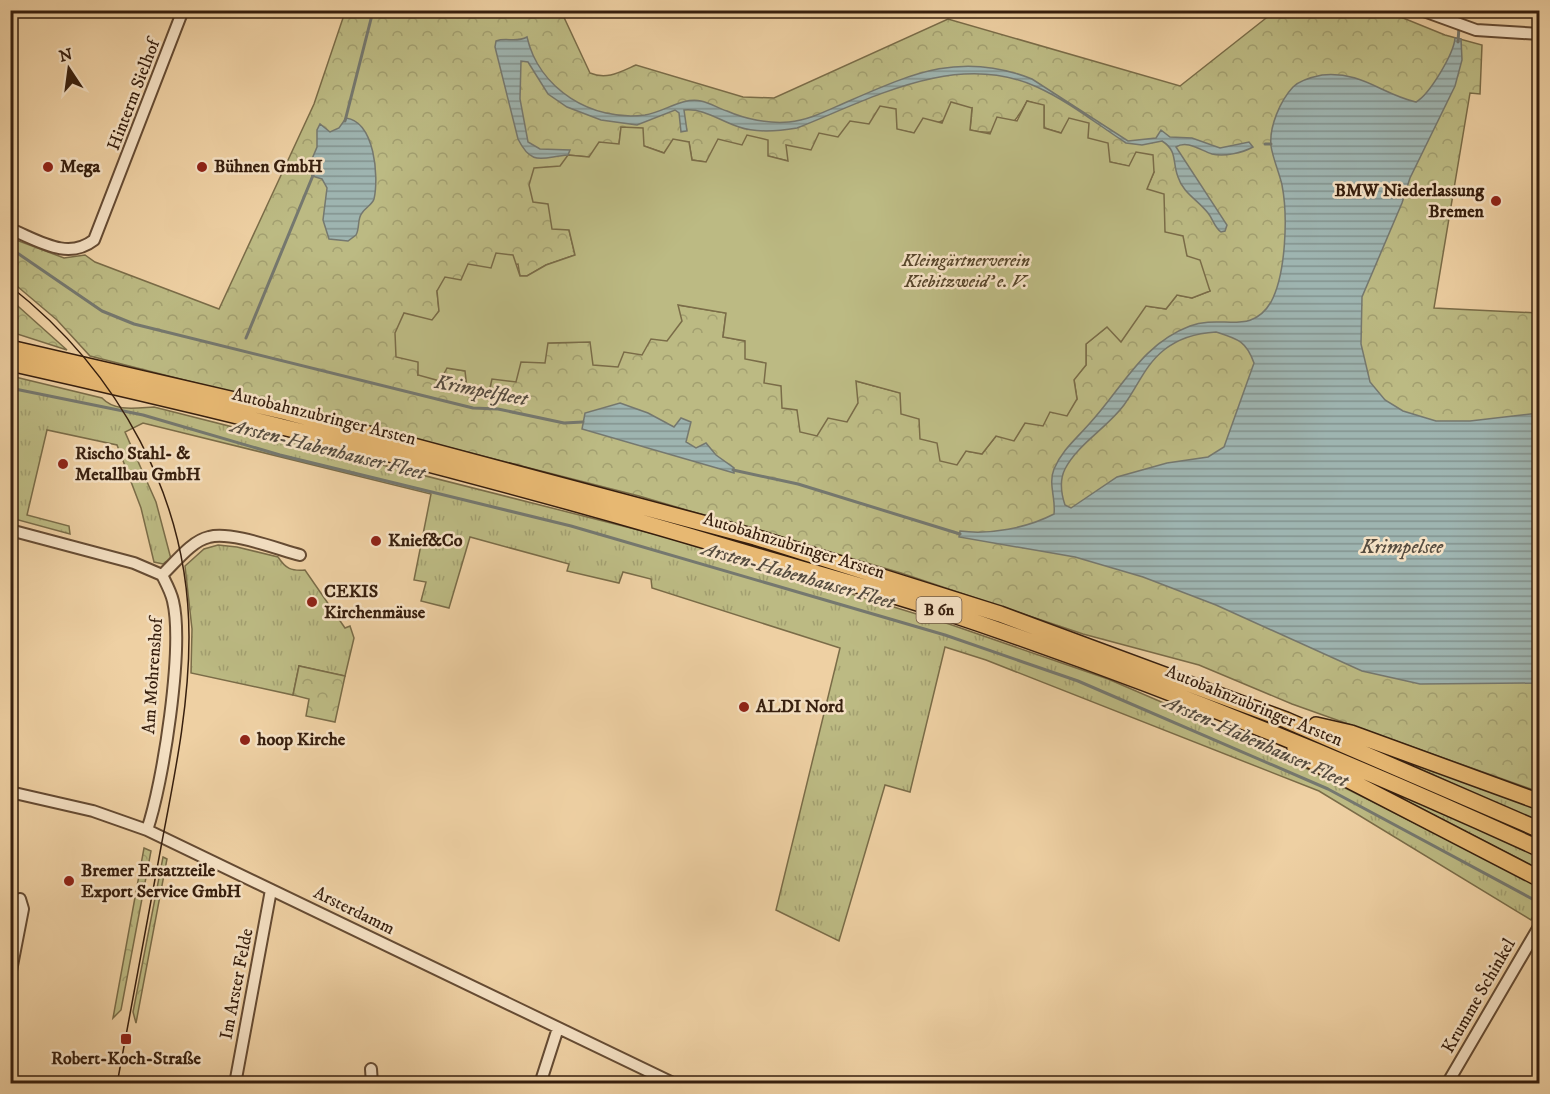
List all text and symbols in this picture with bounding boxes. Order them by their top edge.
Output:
street label: Hinterm Sielhof [103,33,166,154]
north arrow [39,39,99,99]
text: N [57,44,75,67]
place label: Mega [60,156,100,178]
place label: Bühnen GmbH [214,156,323,178]
marker: Mega [41,160,55,174]
marker: Bühnen GmbH [195,160,209,174]
place label: BMW Niederlassung Bremen [1334,180,1485,223]
marker: BMW Niederlassung Bremen [1489,194,1503,208]
park label: Kleingärtnerverein Kiebitzweid' e. V. [901,250,1030,293]
water label: Krimpelfleet [432,370,531,413]
street label: Autobahnzubringer Arsten [230,383,419,451]
water label: Arsten-Habenhauser Fleet [227,413,429,487]
place label: Rischo Stahl- & Metallbau GmbH [75,443,201,486]
marker: Rischo Stahl- & Metallbau GmbH [56,457,70,471]
street label: Autobahnzubringer Arsten [701,508,888,584]
place label: Knief&Co [388,530,463,552]
marker: Knief&Co [369,534,383,548]
water label: Krimpelsee [1360,535,1444,560]
water label: Arsten-Habenhauser Fleet [697,536,899,616]
place label: CEKIS Kirchenmäuse [324,581,426,624]
marker: CEKIS Kirchenmäuse [305,595,319,609]
road number: B 6n [916,597,962,623]
street label: Am Mohrenshof [138,614,168,735]
street label: Autobahnzubringer Arsten [1162,660,1346,752]
water label: Arsten-Habenhauser Fleet [1158,689,1354,795]
place label: ALDI Nord [755,696,845,718]
marker: ALDI Nord [737,700,751,714]
place label: hoop Kirche [256,729,346,751]
marker: hoop Kirche [238,733,252,747]
place label: Bremer Ersatzteile Export Service GmbH [81,860,241,903]
marker: Bremer Ersatzteile Export Service GmbH [62,874,76,888]
street label: Arsterdamm [310,882,398,940]
street label: Im Arster Felde [215,927,259,1041]
street label: Krumme Schinkel [1437,934,1521,1057]
marker: Robert-Koch-Straße [119,1032,133,1046]
place label: Robert-Koch-Straße [51,1048,201,1070]

